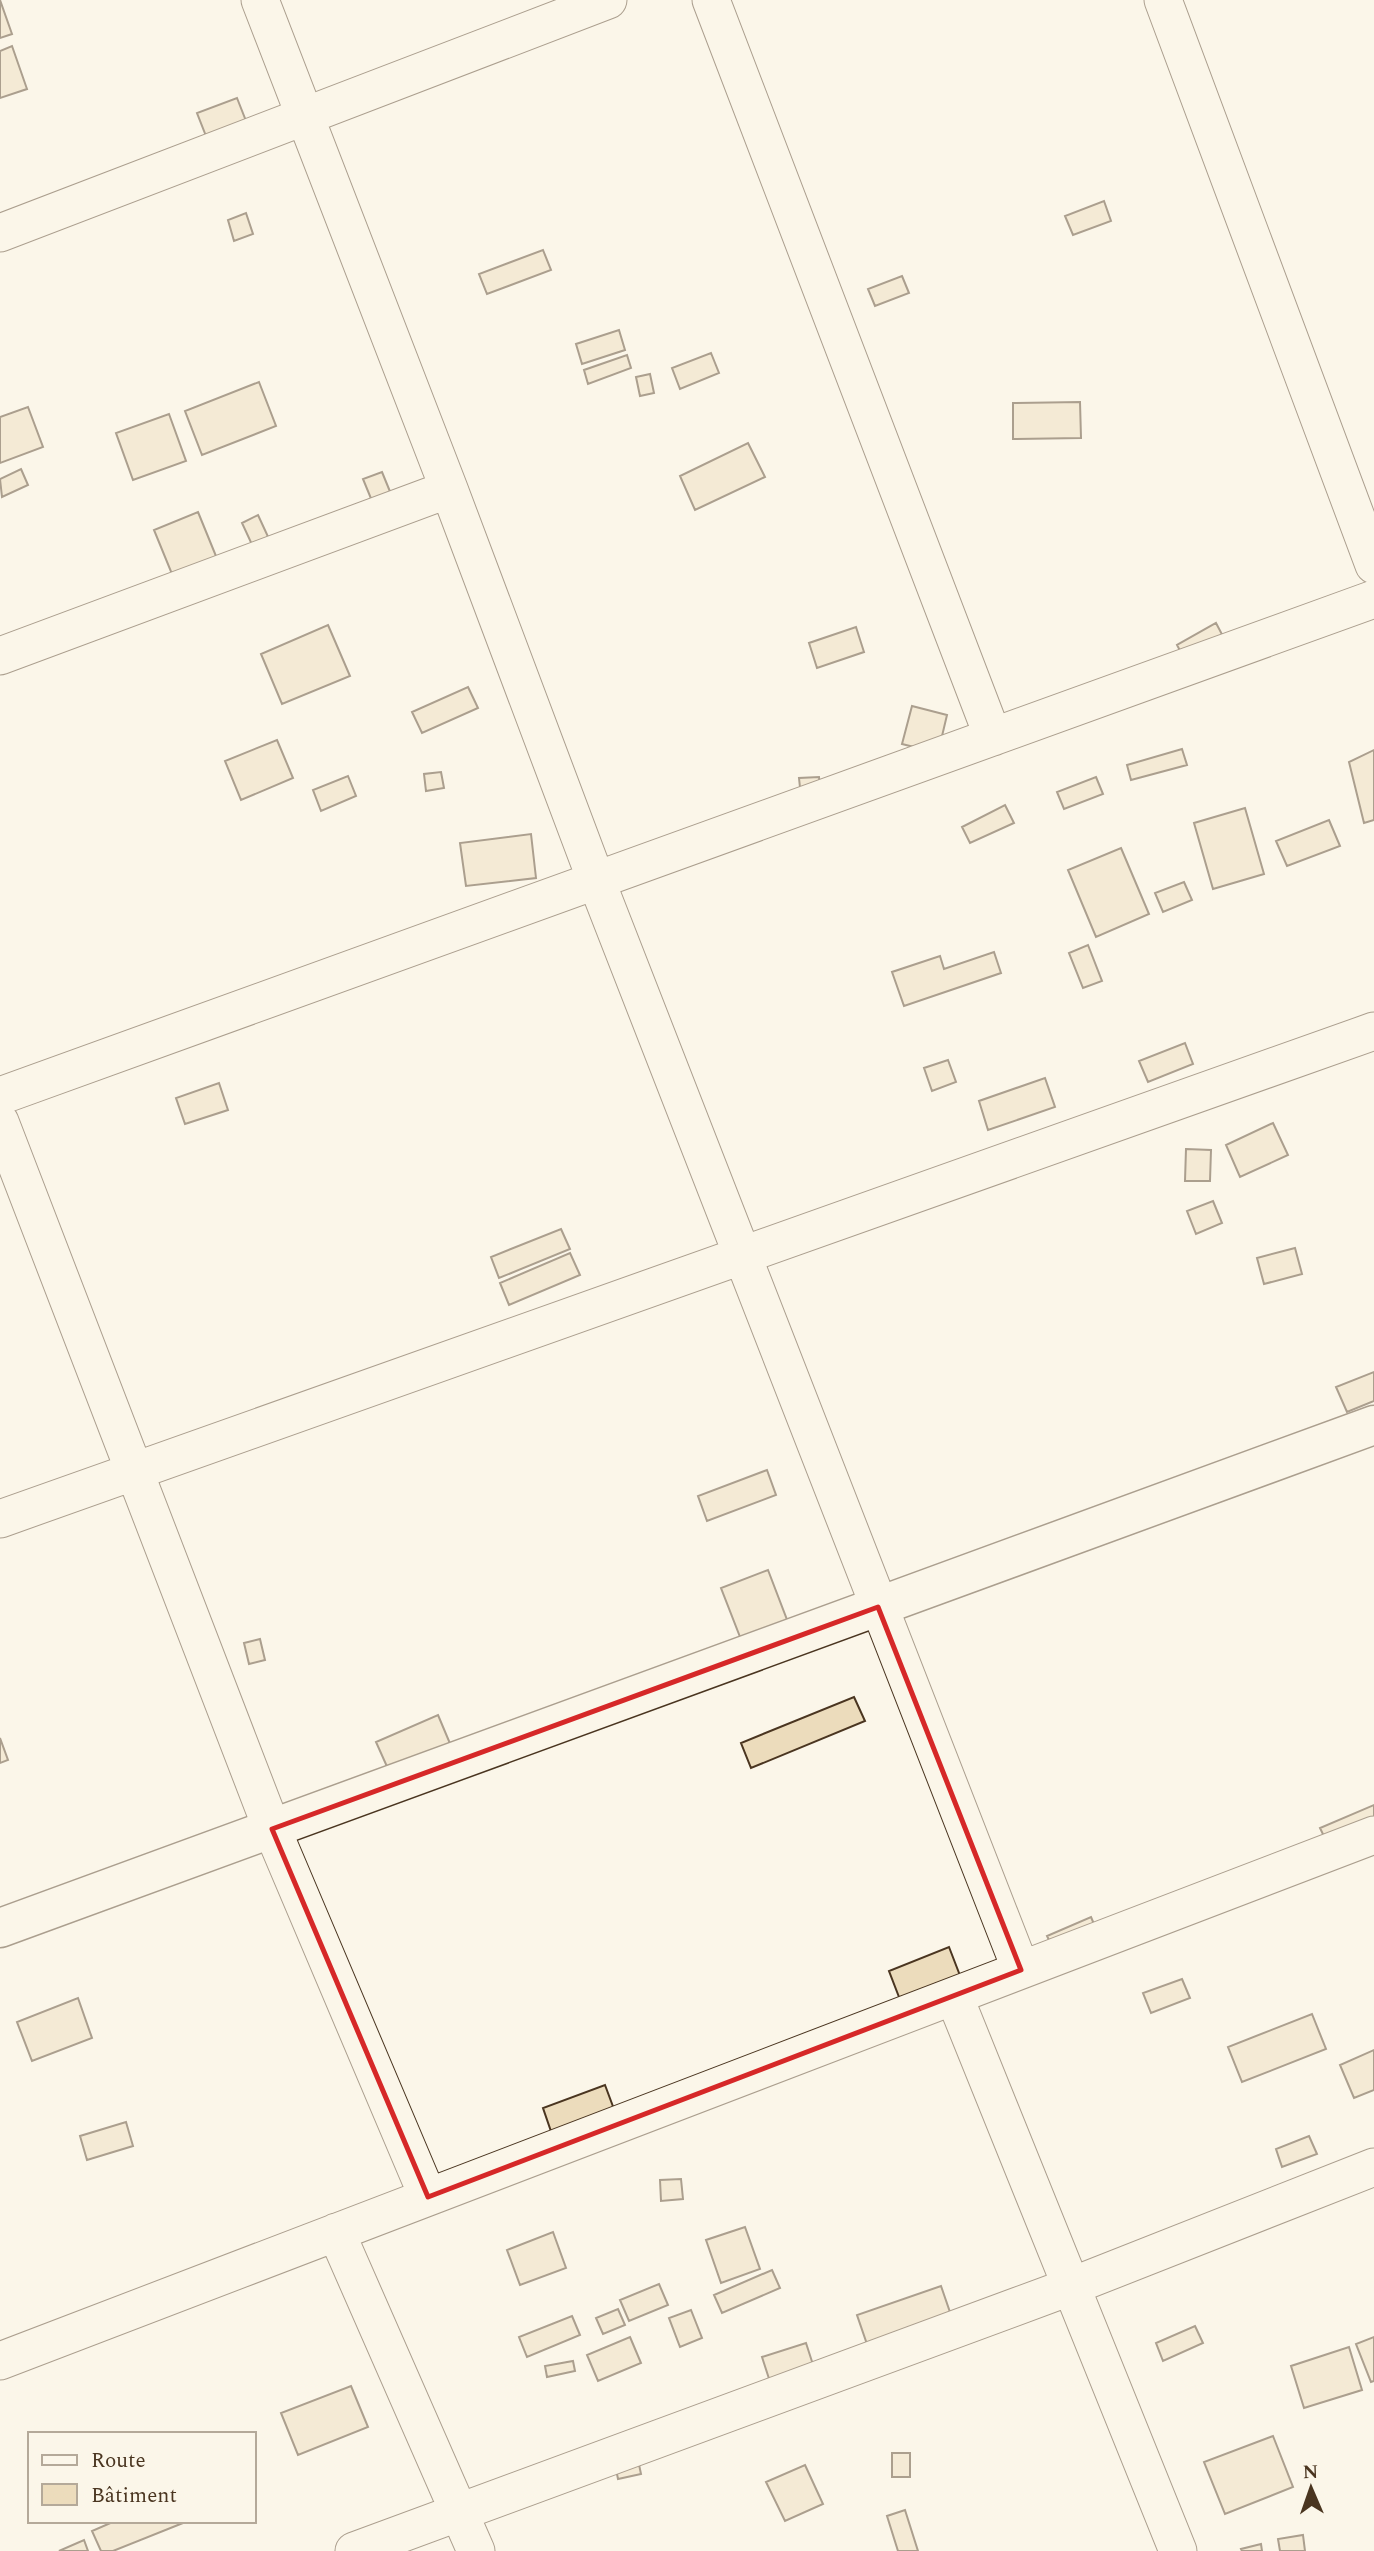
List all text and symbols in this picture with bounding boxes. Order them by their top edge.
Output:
legend [28,2432,256,2523]
text: Route [91,2445,146,2477]
north arrow [1276,2453,1346,2523]
text: N [1302,2458,1319,2487]
text: Bâtiment [91,2480,177,2512]

